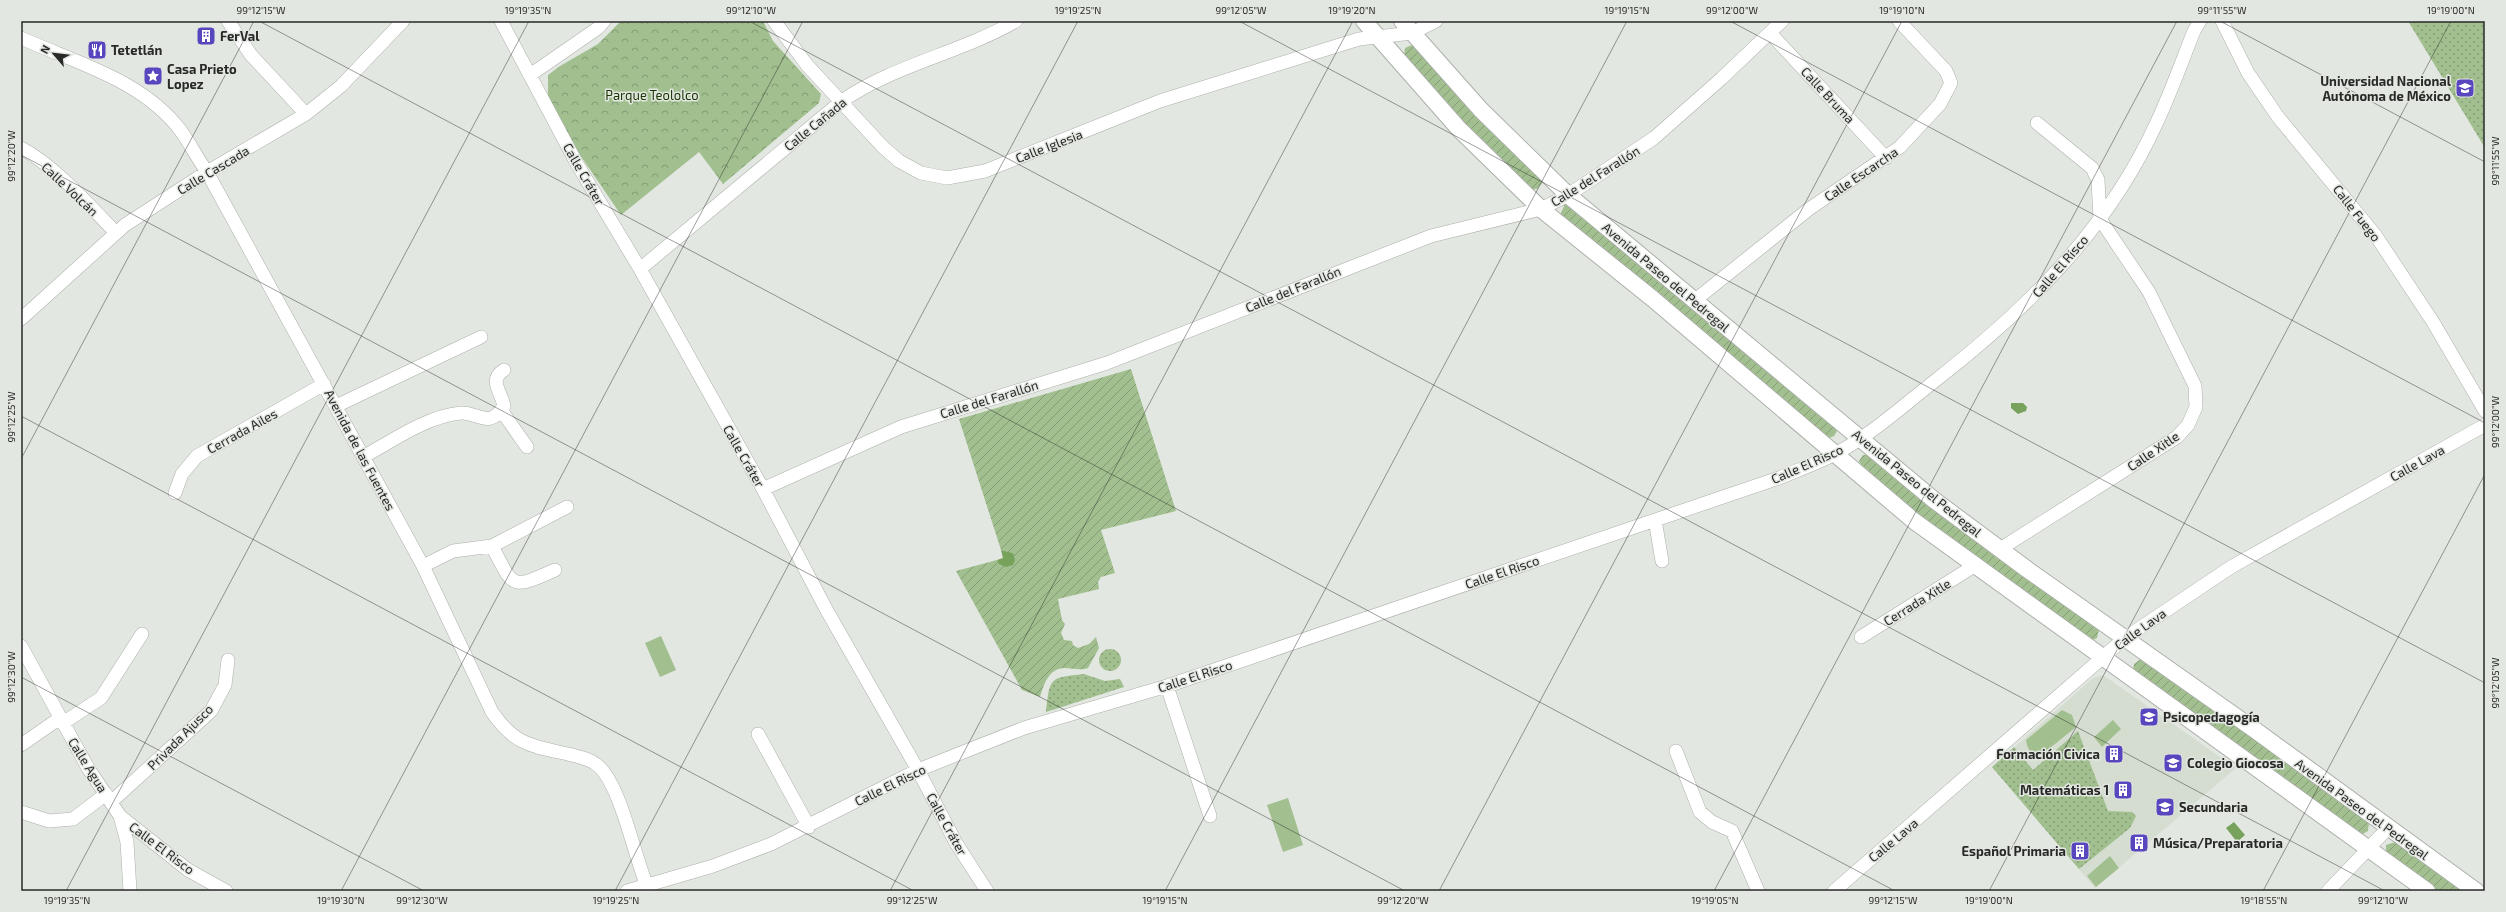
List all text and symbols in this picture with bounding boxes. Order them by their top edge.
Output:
text: 99°12'15"W [236,4,286,16]
text: 19°19'35"N [505,4,551,16]
text: 99°12'10"W [726,4,776,16]
text: 19°19'25"N [1055,4,1101,16]
text: 99°12'05"W [1215,4,1267,16]
text: 19°19'20"N [1328,4,1376,16]
text: 19°19'15"N [1604,4,1650,16]
text: 99°12'00"W [1706,4,1758,16]
text: 19°19'10"N [1879,4,1925,16]
text: 99°11'55"W [2198,4,2247,16]
text: 19°19'00"N [2427,4,2475,16]
building icon: FerVal [195,25,217,47]
place label: FerVal [220,28,260,44]
north arrow [34,34,74,74]
restaurant icon: Tetetlán [86,39,108,61]
text: N [37,42,52,56]
place label: Tetetlán [111,42,163,58]
place label: Casa Prieto Lopez [167,61,237,92]
street label: Calle Bruma [1798,63,1858,127]
place icon: Casa Prieto Lopez [142,65,164,87]
place label: Universidad Nacional Autónoma de México [2320,73,2452,104]
school or university icon: Universidad Nacional Autónoma de México [2454,77,2476,99]
park label: Parque Teololco [605,87,699,103]
street label: Calle Cañada [780,94,850,154]
street label: Calle Iglesia [1013,126,1085,166]
text: 99°12'20"W [5,130,17,182]
text: 99°11'55"W [2489,136,2501,185]
street label: Calle Cráter [560,140,608,208]
street label: Calle Cascada [174,142,252,198]
street label: Calle del Farallón [1548,142,1642,210]
street label: Calle Escarcha [1821,143,1901,205]
street label: Calle Volcán [38,159,102,219]
street label: Calle Fuego [2330,181,2384,245]
street label: Avenida Paseo del Pedregal [1599,219,1733,335]
street label: Calle El Risco [2029,232,2091,300]
street label: Calle del Farallón [1243,263,1343,315]
street label: Calle del Farallón [938,376,1040,422]
street label: Avenida de las Fuentes [321,387,399,513]
text: 99°12'25"W [5,391,17,442]
text: 99°12'00"W [2489,396,2501,448]
street label: Cerrada Ailes [204,405,280,457]
street label: Calle Cráter [720,422,768,490]
street label: Avenida Paseo del Pedregal [1849,426,1985,540]
street label: Calle Xitle [2124,428,2182,474]
street label: Calle El Risco [1768,441,1846,487]
street label: Calle Lava [2387,441,2447,485]
street label: Calle El Risco [1463,552,1541,592]
street label: Cerrada Xitle [1880,575,1954,629]
street label: Calle Lava [2111,605,2169,653]
text: 99°12'30"W [5,651,17,703]
street label: Calle El Risco [1156,656,1234,696]
text: 99°12'05"W [2489,657,2501,709]
street label: Privada Ajusco [144,701,216,773]
school or university icon: Psicopedagogía [2138,706,2160,728]
place label: Psicopedagogía [2163,709,2260,725]
street label: Calle Agua [65,735,111,795]
building icon: Formación Civica [2103,743,2125,765]
place label: Formación Civica [1996,746,2100,762]
school or university icon: Colegio Giocosa [2162,752,2184,774]
place label: Colegio Giocosa [2187,755,2284,771]
street label: Avenida Paseo del Pedregal [2292,755,2432,863]
street label: Calle El Risco [852,761,928,809]
building icon: Matemáticas 1 [2112,779,2134,801]
place label: Matemáticas 1 [2020,782,2109,798]
street label: Calle Cráter [923,790,971,858]
school or university icon: Secundaria [2154,796,2176,818]
place label: Secundaria [2179,799,2248,815]
street label: Calle Lava [1865,815,1921,865]
street label: Calle El Risco [126,818,198,878]
building icon: Música/Preparatoria [2128,832,2150,854]
place label: Música/Preparatoria [2153,835,2283,851]
building icon: Español Primaria [2069,840,2091,862]
place label: Español Primaria [1962,843,2066,859]
text: 19°19'35"N [44,894,90,906]
text: 19°19'30"N [317,894,365,906]
text: 99°12'30"W [396,894,448,906]
text: 19°19'25"N [593,894,639,906]
text: 99°12'25"W [887,894,938,906]
text: 19°19'15"N [1142,894,1188,906]
text: 99°12'20"W [1377,894,1429,906]
text: 19°19'05"N [1691,894,1739,906]
text: 99°12'15"W [1868,894,1918,906]
text: 19°19'00"N [1965,894,2013,906]
text: 19°18'55"N [2241,894,2287,906]
text: 99°12'10"W [2358,894,2408,906]

